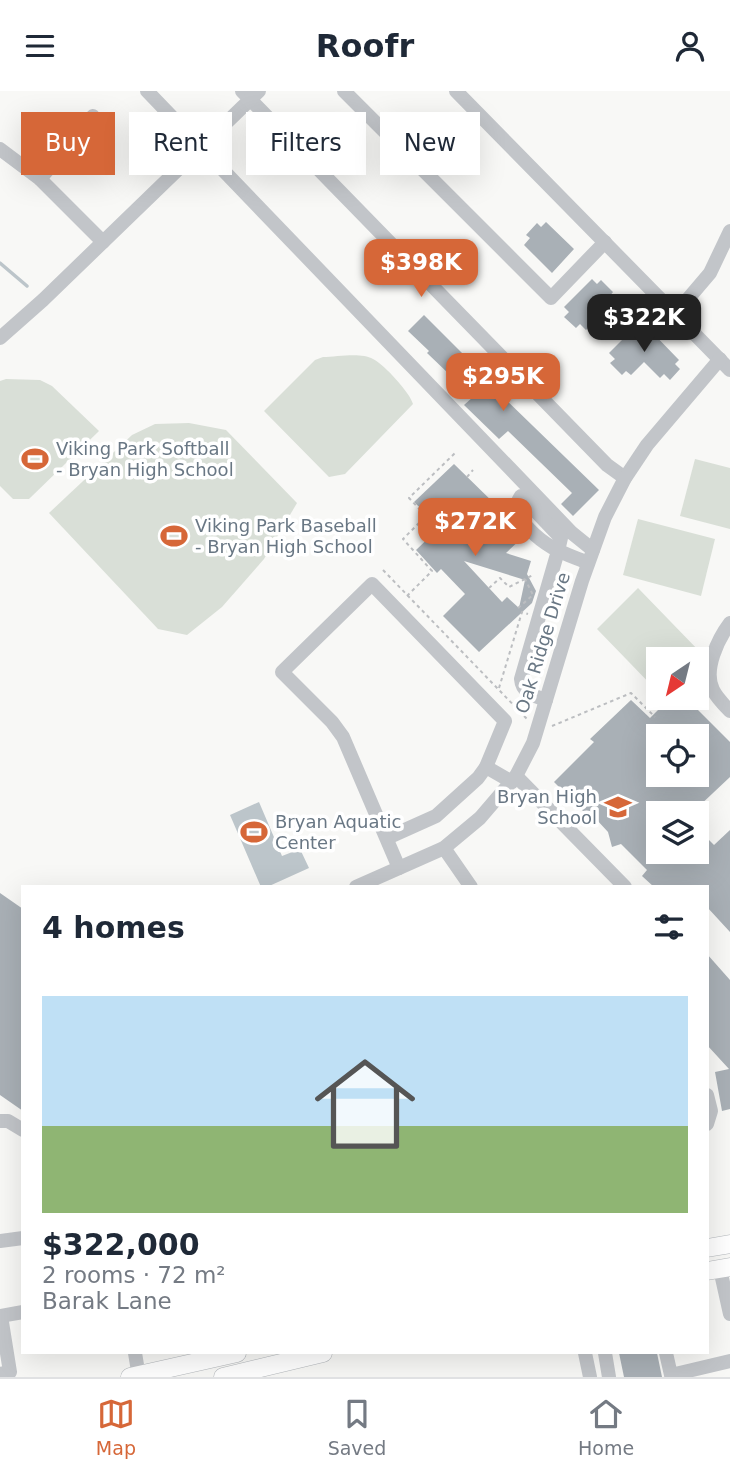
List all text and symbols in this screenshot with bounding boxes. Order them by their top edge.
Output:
icon: menu [21,27,59,65]
text: Roofr [316,27,414,65]
icon: person [671,27,709,65]
chip: Buy [21,112,115,175]
chip: Rent [129,112,232,175]
chip: Filters [246,112,366,175]
chip: New [380,112,480,175]
pin: $398K [372,239,470,299]
text: $398K [380,249,462,275]
pin: $322K [595,295,693,354]
text: $322K [603,304,685,330]
pin: $295K [454,353,552,413]
text: $295K [462,363,544,389]
place label: Viking Park Softball - Bryan High School [56,438,234,480]
sports icon: Viking Park Softball - Bryan High School [20,444,50,474]
pin: $272K [426,498,524,558]
text: $272K [434,508,516,534]
place label: Viking Park Baseball - Bryan High School [195,515,377,557]
sports icon: Viking Park Baseball - Bryan High School [159,521,189,551]
street label: Oak Ridge Drive [511,570,574,716]
north arrow [646,647,709,711]
map controls [646,647,709,864]
button: locate [646,724,709,787]
place label: Bryan High School [497,786,597,828]
school or university icon: Bryan High School [603,792,633,822]
button: layers [646,801,709,864]
place label: Bryan Aquatic Center [275,811,401,853]
sports icon: Bryan Aquatic Center [239,817,269,847]
icon: filters [650,908,688,946]
text: 4 homes [42,910,185,945]
icon: home [302,1041,428,1167]
text: $322,000 [42,1227,200,1262]
text: 2 rooms · 72 m² [42,1262,226,1288]
text: Barak Lane [42,1288,172,1314]
tab: Map [96,1395,136,1459]
tab: Saved [328,1395,386,1459]
tab: Home [578,1395,634,1459]

